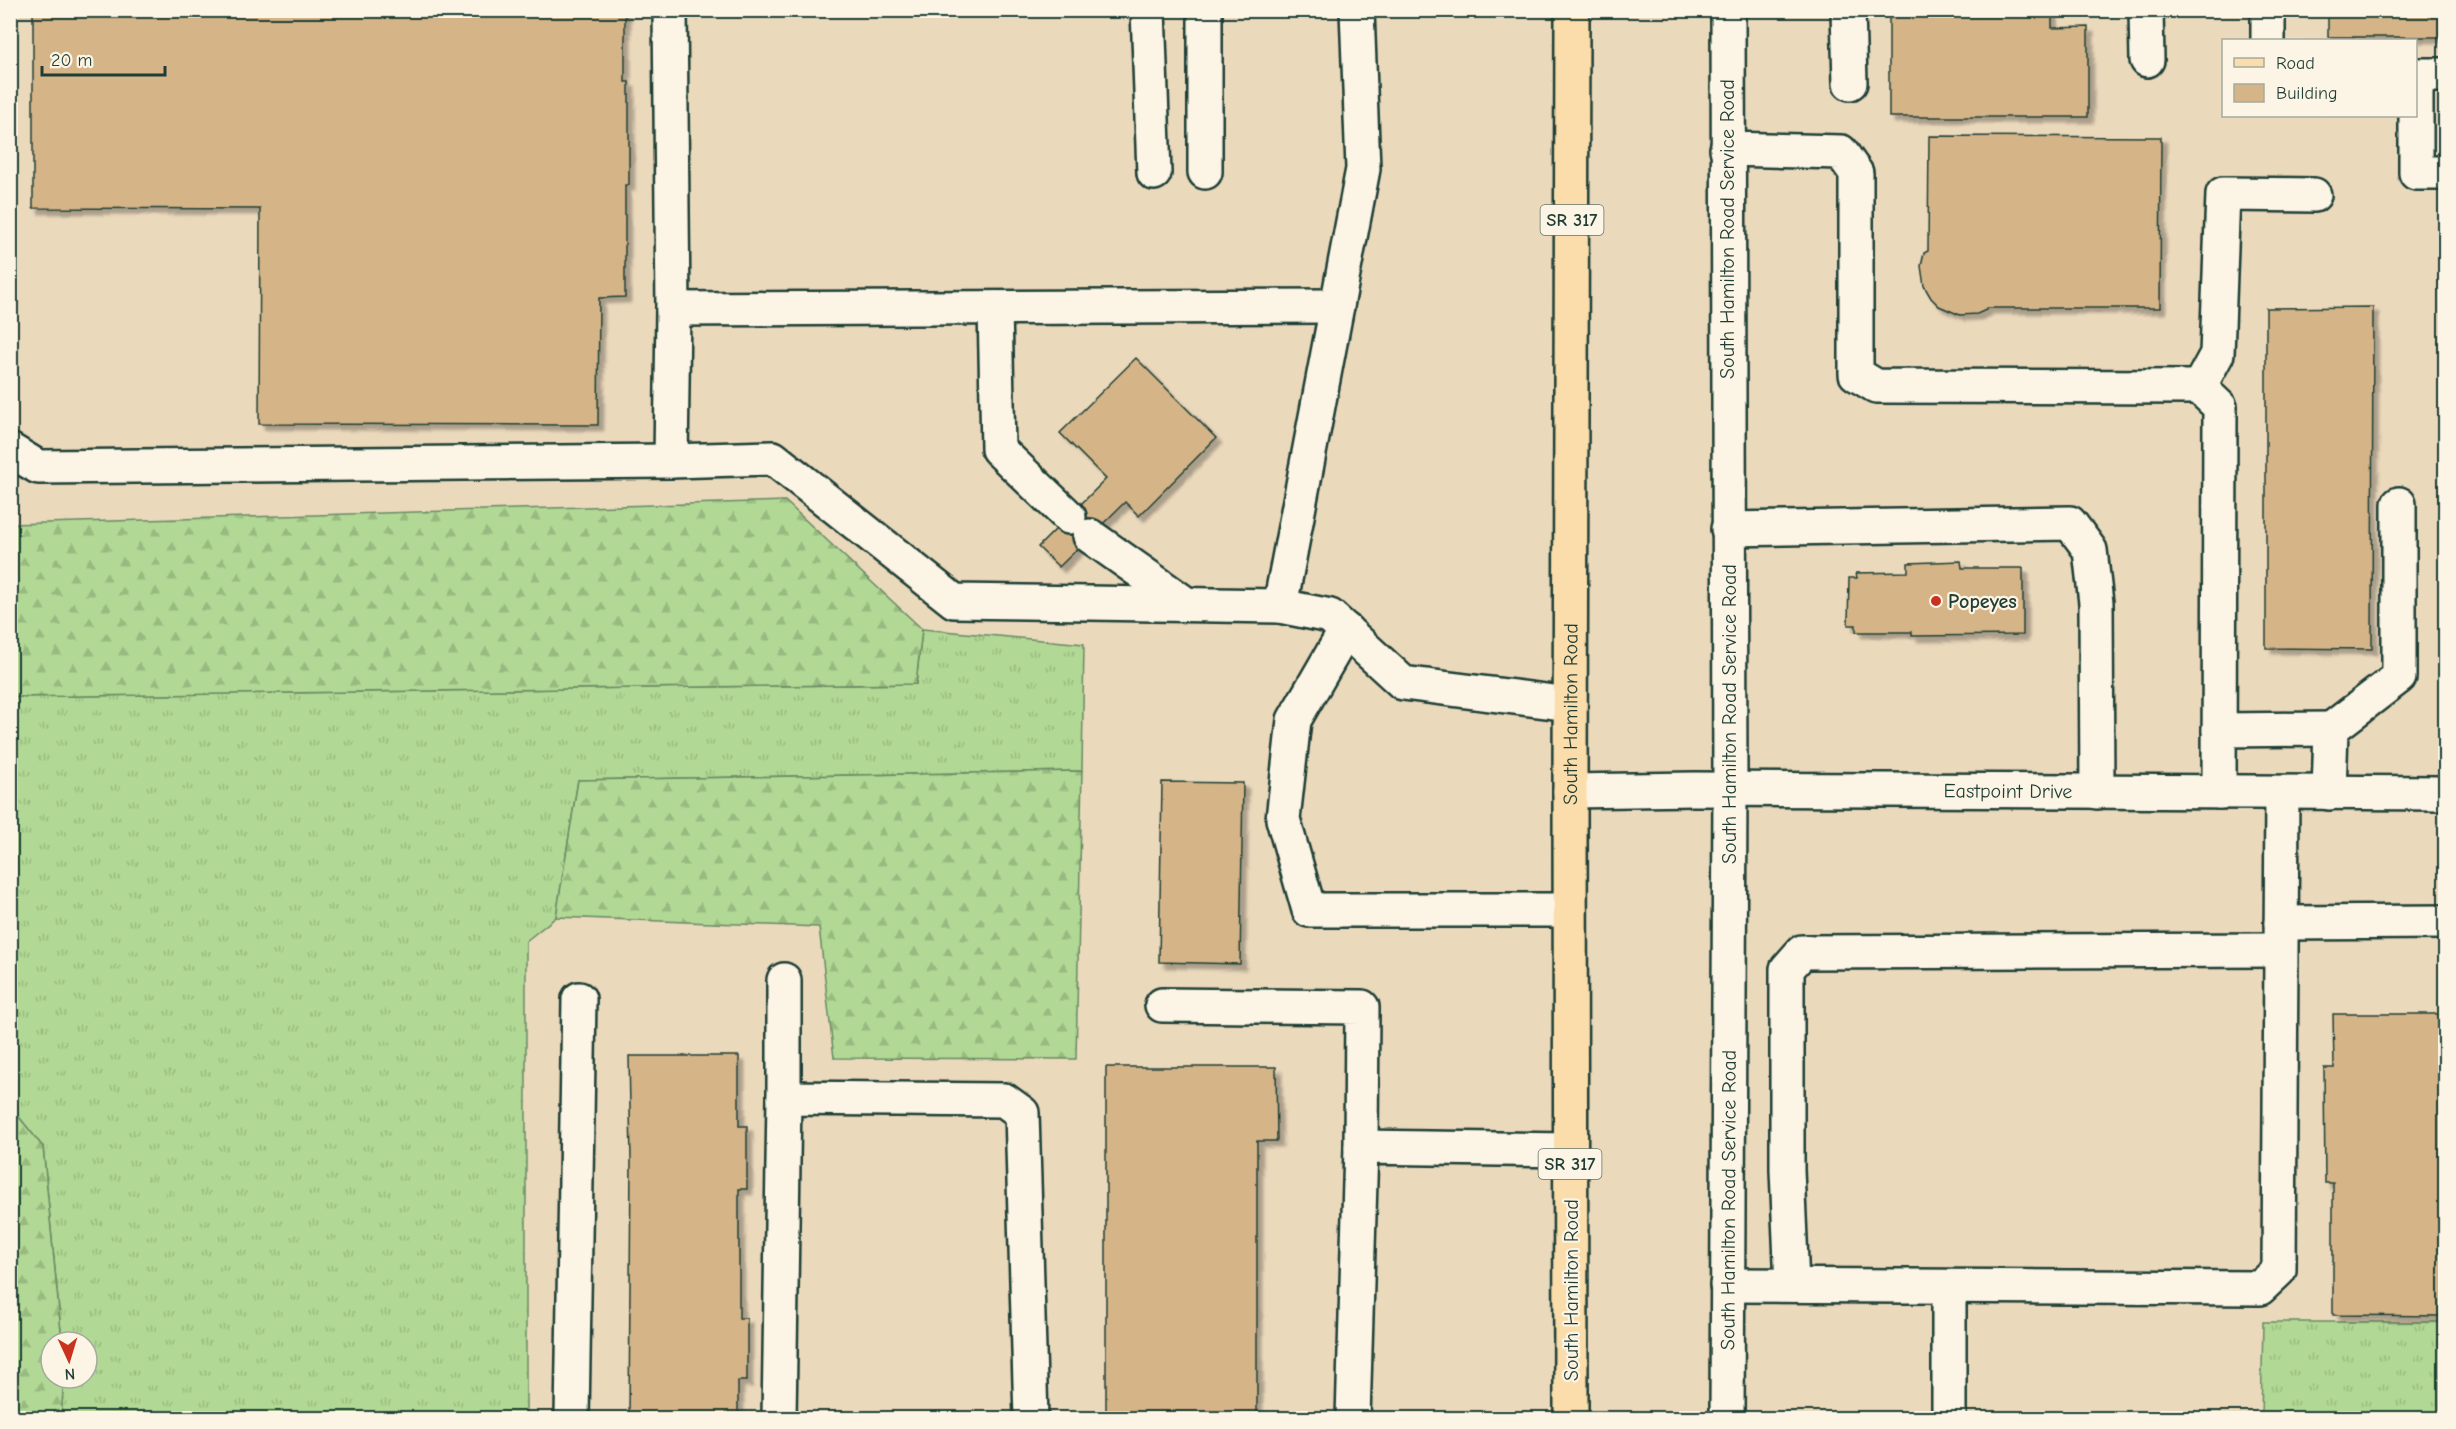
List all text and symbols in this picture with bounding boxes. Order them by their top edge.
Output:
scale bar [42,39,165,77]
legend [2222,39,2417,117]
text: 20 m [51,50,92,71]
text: Road [2276,53,2315,74]
street label: South Hamilton Road Service Road [1716,79,1739,379]
text: Building [2276,83,2338,104]
road number: SR 317 [1540,205,1604,235]
street label: South Hamilton Road Service Road [1718,564,1741,864]
place label: Popeyes [1948,590,2017,613]
marker: Popeyes [1929,594,1943,608]
street label: South Hamilton Road [1558,623,1582,805]
street label: Eastpoint Drive [1944,779,2072,803]
street label: South Hamilton Road Service Road [1716,1050,1740,1350]
road number: SR 317 [1538,1149,1602,1179]
street label: South Hamilton Road [1560,1199,1583,1381]
north arrow [39,1330,99,1390]
text: N [64,1365,76,1383]

